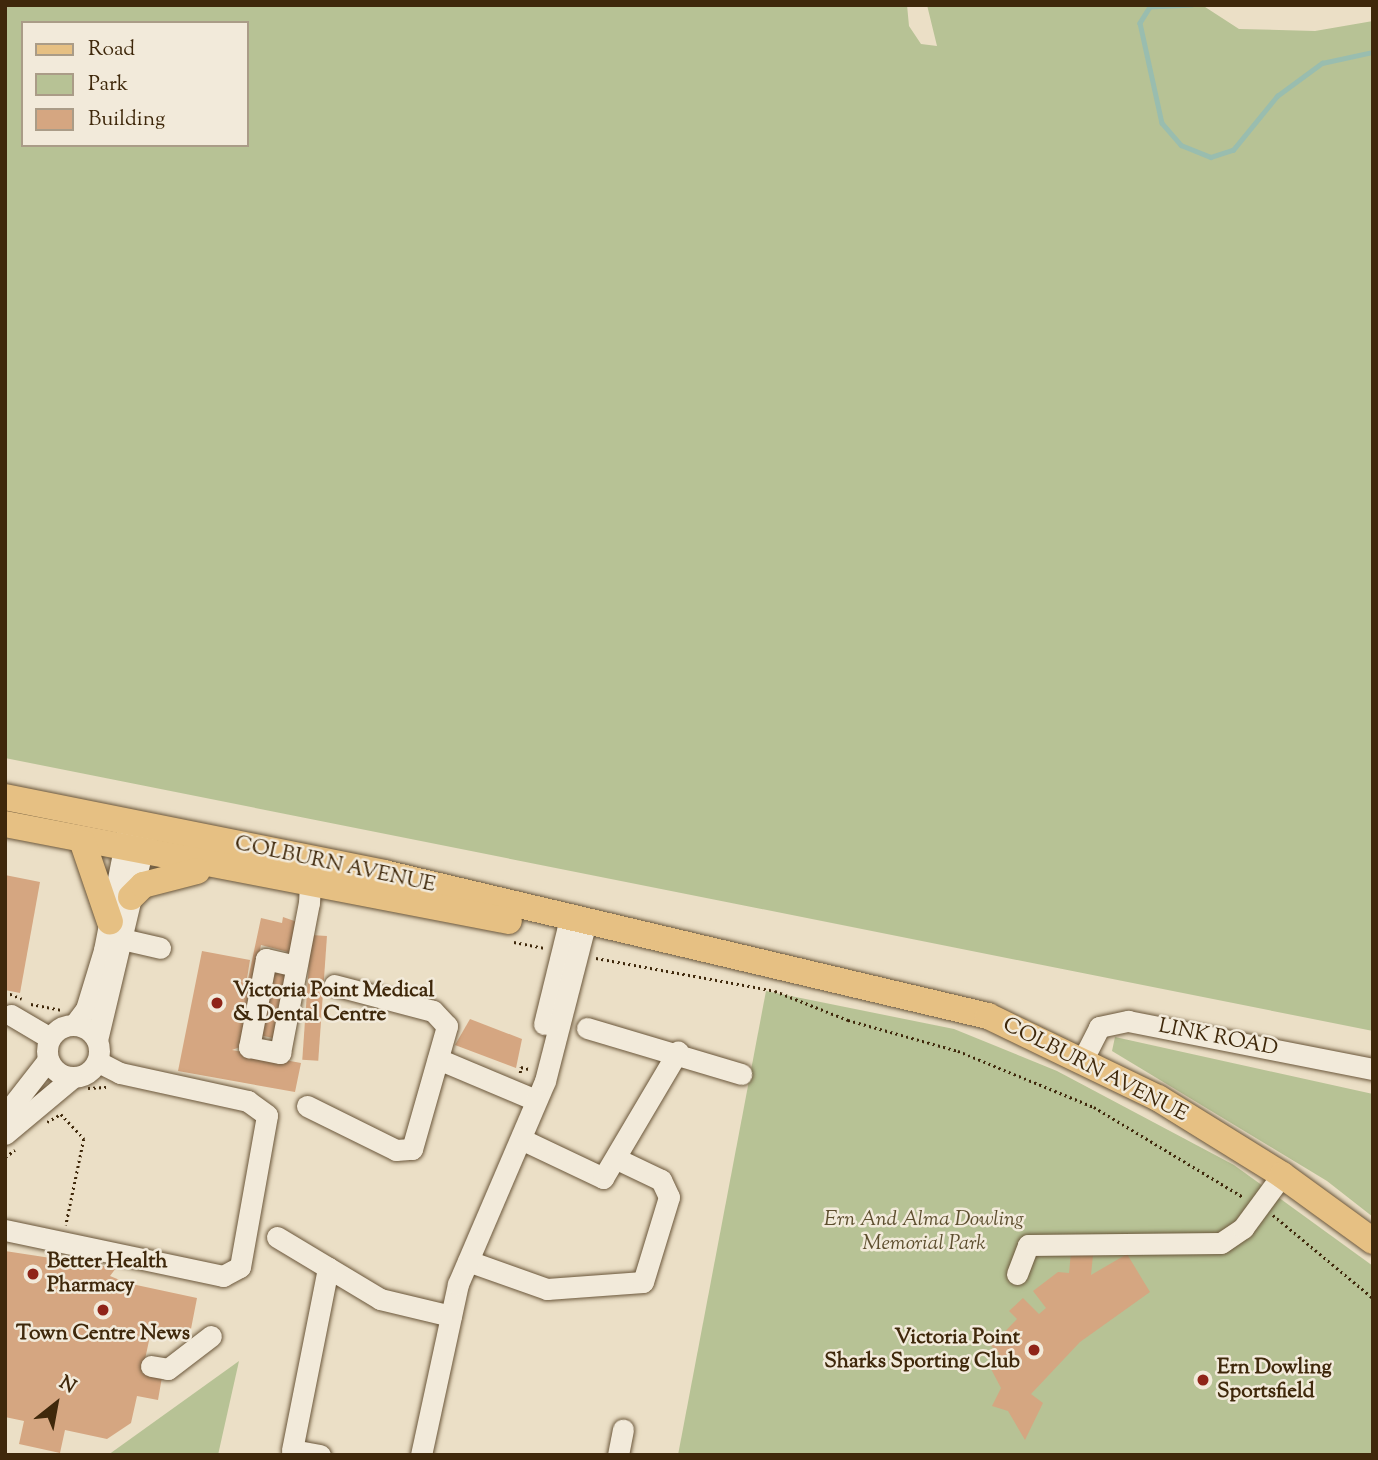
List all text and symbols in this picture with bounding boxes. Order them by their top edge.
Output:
legend [21,21,248,147]
text: Road [88,35,135,65]
text: Park [88,70,128,100]
text: Building [88,105,165,135]
street label: COLBURN AVENUE [232,831,438,899]
place label: Victoria Point Medical & Dental Centre [233,978,434,1028]
marker: Victoria Point Medical & Dental Centre [207,993,227,1013]
street label: COLBURN AVENUE [998,1012,1192,1128]
street label: LINK ROAD [1156,1014,1280,1062]
park label: Ern And Alma Dowling Memorial Park [824,1207,1024,1257]
place label: Better Health Pharmacy [47,1249,168,1299]
marker: Better Health Pharmacy [25,1266,41,1282]
marker: Town Centre News [95,1302,111,1318]
place label: Town Centre News [16,1321,190,1347]
place label: Victoria Point Sharks Sporting Club [824,1325,1020,1375]
marker: Victoria Point Sharks Sporting Club [1026,1342,1042,1358]
place label: Ern Dowling Sportsfield [1217,1355,1332,1405]
north arrow [21,1369,91,1439]
text: N [54,1370,81,1401]
marker: Ern Dowling Sportsfield [1195,1372,1211,1388]

